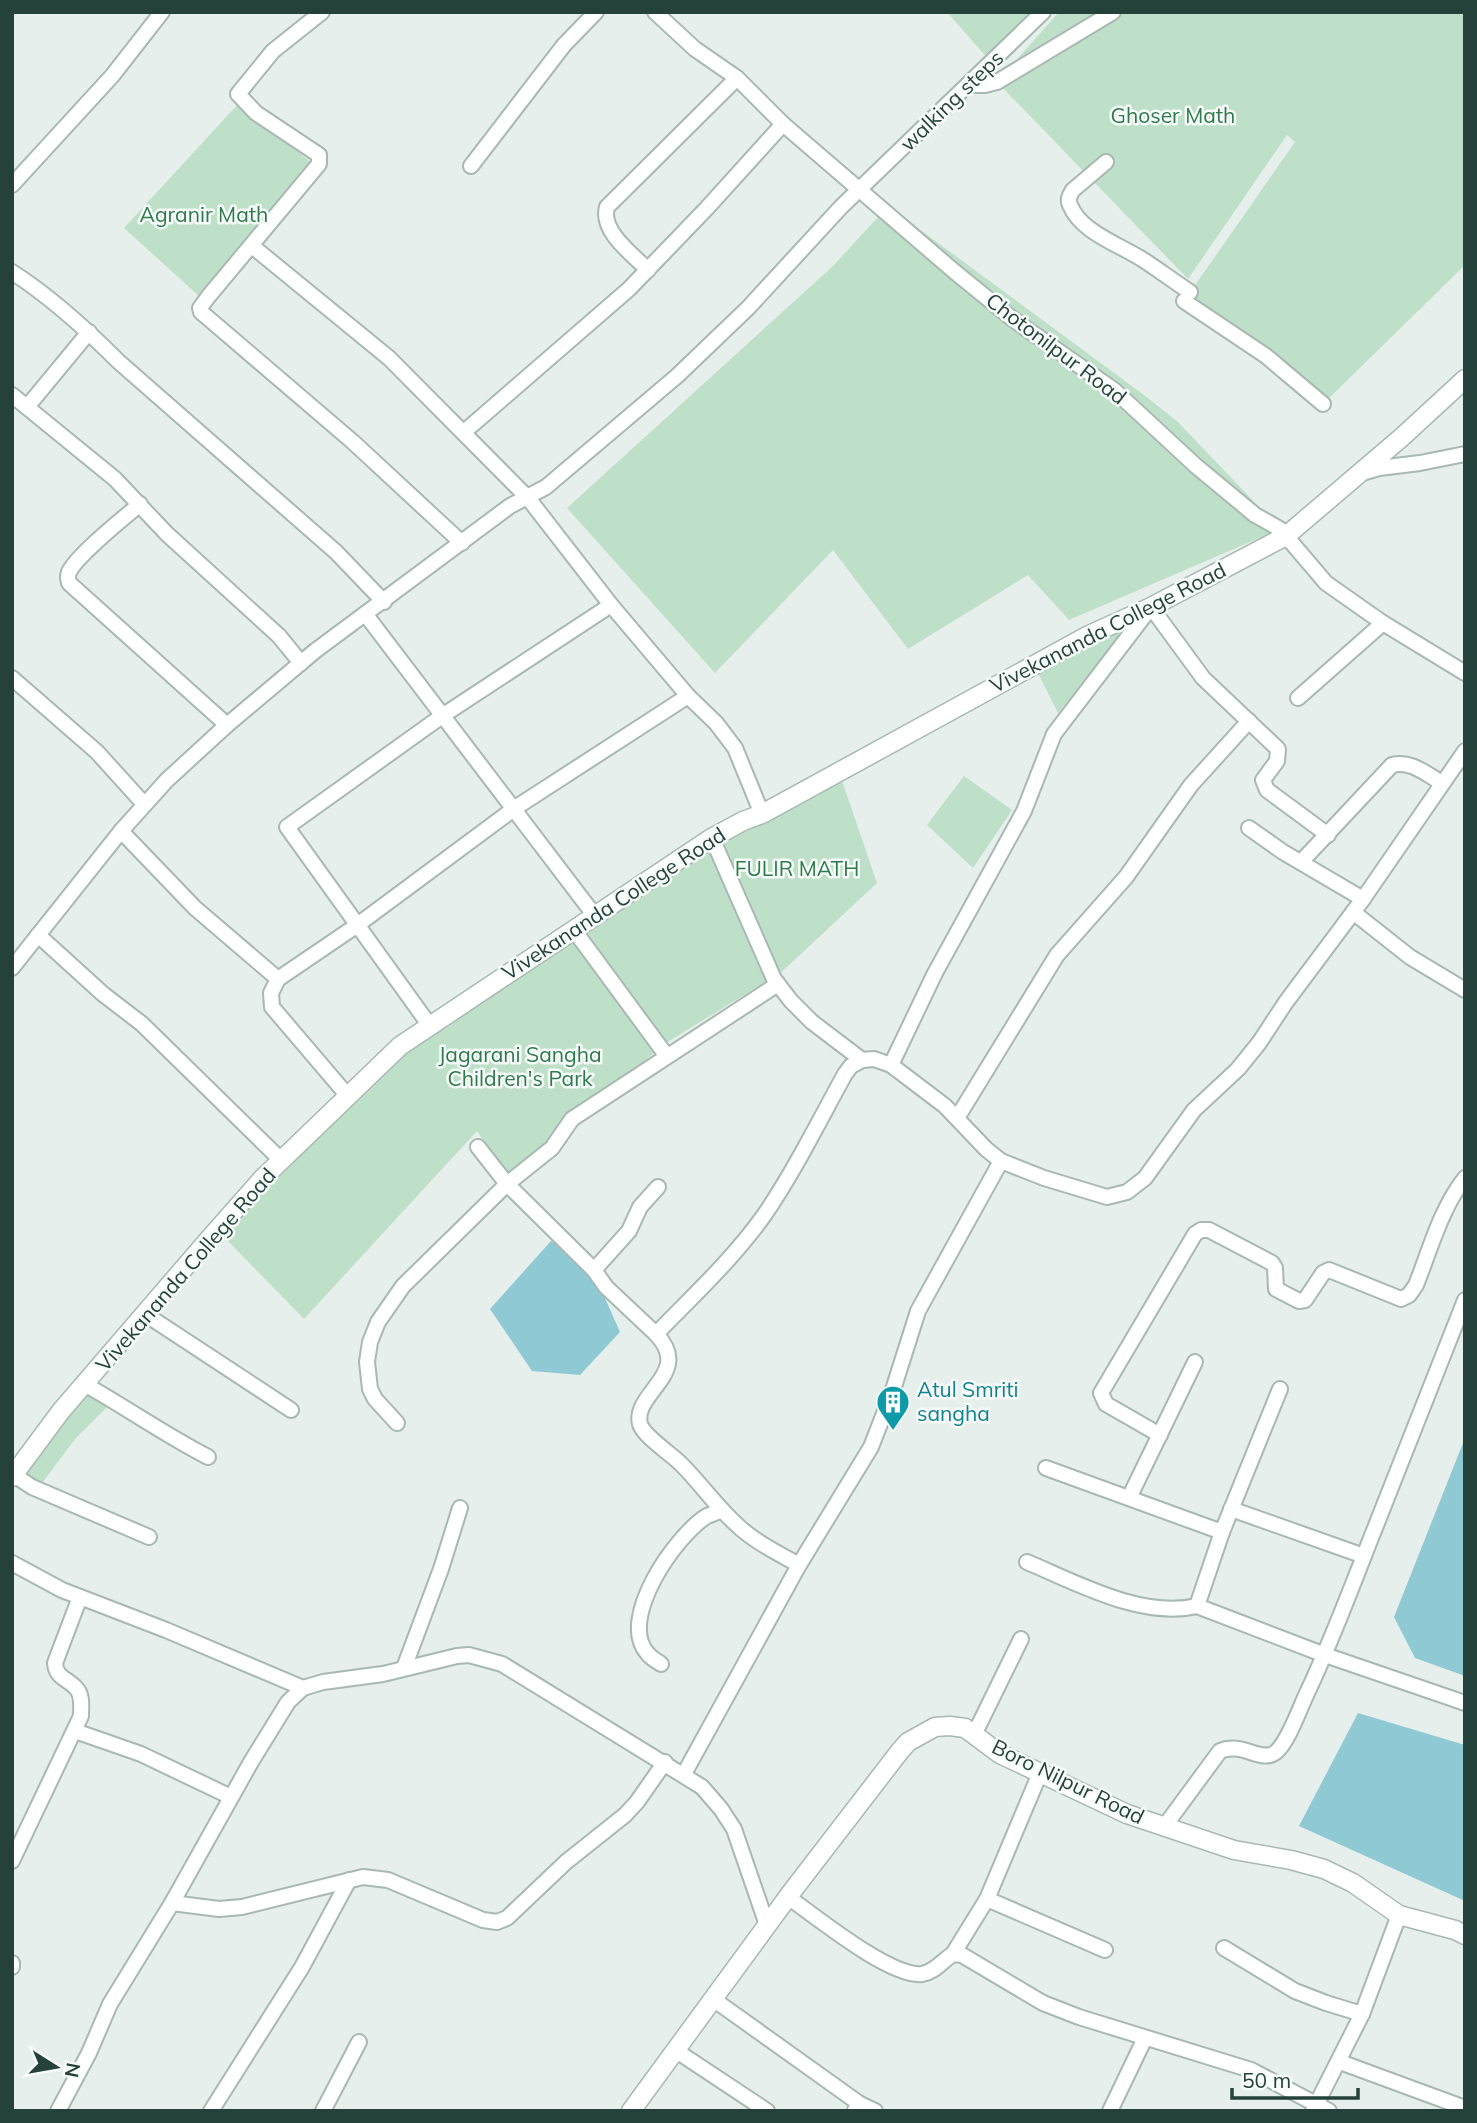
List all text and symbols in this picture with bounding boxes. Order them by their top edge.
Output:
street label: walking steps [894,44,1008,156]
park label: Ghoser Math [1111,102,1235,128]
park label: Agranir Math [140,201,268,227]
street label: Chotonilpur Road [981,287,1132,410]
street label: Vivekananda College Road [985,556,1230,698]
street label: Vivekananda College Road [497,821,730,985]
park label: FULIR MATH [735,855,859,881]
park label: Jagarani Sangha Children's Park [438,1041,602,1091]
street label: Vivekananda College Road [90,1162,281,1377]
place label: Atul Smriti sangha [917,1376,1019,1426]
building icon: Atul Smriti sangha [874,1383,912,1432]
street label: Boro Nilpur Road [988,1733,1149,1829]
north arrow [21,2032,91,2102]
scale bar [1232,2056,1358,2100]
text: N [60,2061,86,2080]
text: 50 m [1242,2067,1291,2093]

